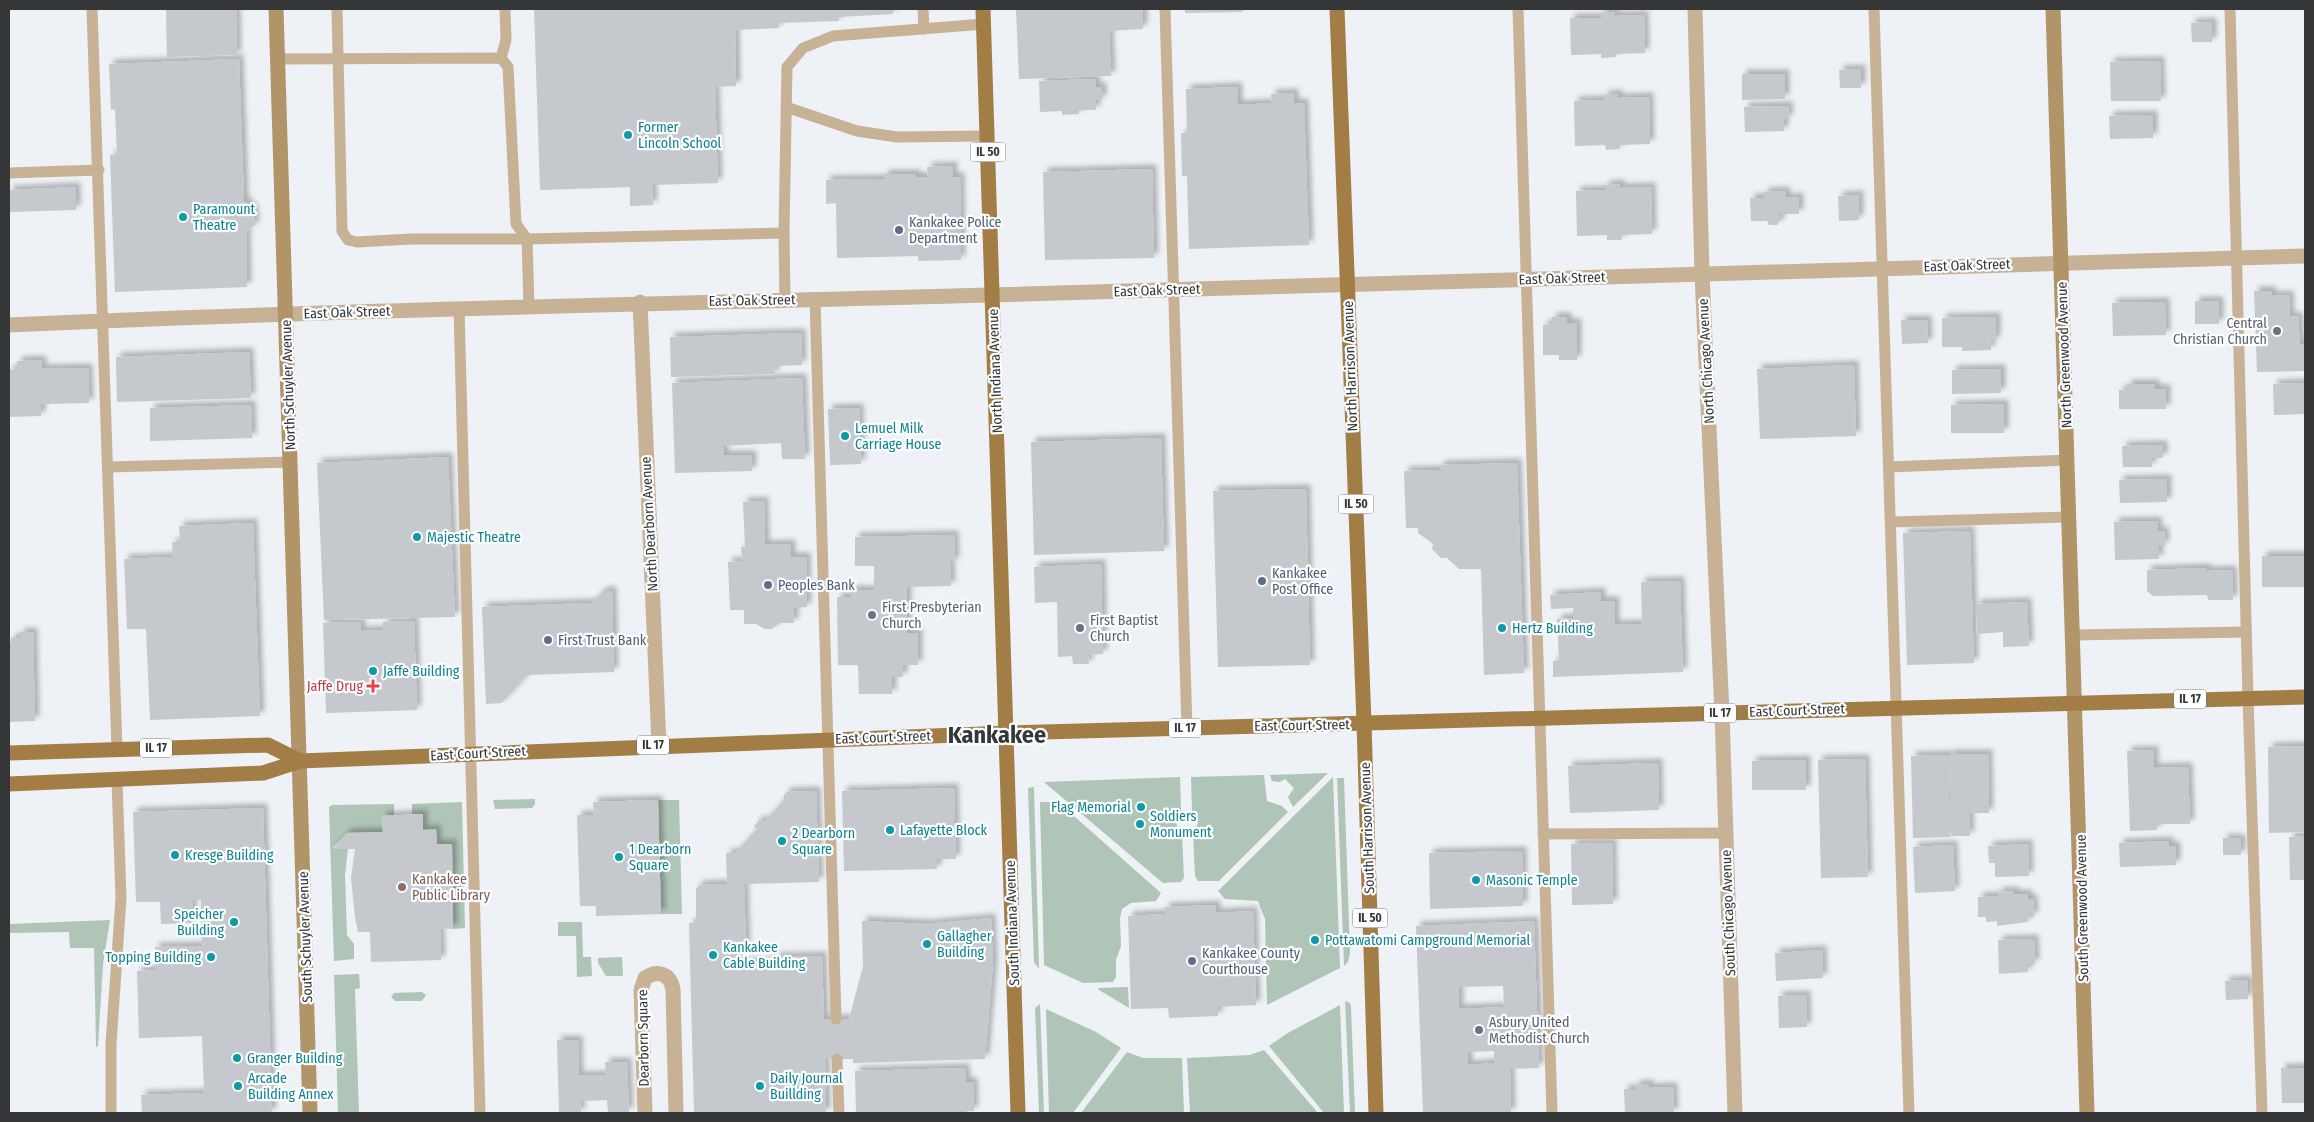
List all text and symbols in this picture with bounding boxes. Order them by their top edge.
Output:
place label: Former Lincoln School [638,119,722,152]
marker: Former Lincoln School [622,129,634,141]
road number: IL 50 [970,142,1006,162]
place label: Paramount Theatre [193,201,256,234]
marker: Paramount Theatre [177,211,189,223]
place label: Kankakee Police Department [909,214,1001,247]
marker: Kankakee Police Department [893,224,905,236]
street label: East Oak Street [1923,255,2011,276]
street label: East Oak Street [1518,268,1606,289]
street label: East Oak Street [1113,280,1201,301]
street label: North Greenwood Avenue [2053,281,2076,428]
street label: East Oak Street [708,291,796,310]
street label: North Chicago Avenue [1695,298,1718,424]
street label: North Harrison Avenue [1340,300,1361,432]
street label: East Oak Street [303,302,391,323]
street label: North Indiana Avenue [985,308,1006,434]
place label: Central Christian Church [2173,315,2267,348]
street label: North Schuyler Avenue [278,319,299,451]
marker: Central Christian Church [2271,325,2283,337]
place label: Lemuel Milk Carriage House [855,420,942,453]
marker: Lemuel Milk Carriage House [839,430,851,442]
street label: North Dearborn Avenue [637,456,662,592]
road number: IL 50 [1338,494,1374,514]
place label: Majestic Theatre [427,529,521,546]
marker: Majestic Theatre [411,531,423,543]
place label: Kankakee Post Office [1272,565,1333,598]
marker: Kankakee Post Office [1256,575,1268,587]
place label: Peoples Bank [778,577,855,594]
marker: Peoples Bank [762,579,774,591]
place label: First Presbyterian Church [882,599,982,632]
marker: First Presbyterian Church [866,609,878,621]
place label: First Baptist Church [1090,612,1159,645]
place label: Hertz Building [1512,620,1593,637]
marker: First Baptist Church [1074,622,1086,634]
marker: Hertz Building [1496,622,1508,634]
place label: First Trust Bank [558,632,647,649]
marker: First Trust Bank [542,634,554,646]
place label: Jaffe Building [383,663,460,680]
marker: Jaffe Building [367,665,379,677]
place label: Jaffe Drug [307,678,363,695]
marker: Jaffe Drug [367,680,379,692]
road number: IL 17 [2174,690,2206,709]
street label: East Court Street [1749,700,1846,721]
road number: IL 17 [1704,704,1736,722]
street label: East Court Street [1254,716,1350,735]
road number: IL 17 [1169,718,1201,738]
district label: Kankakee [948,721,1046,749]
street label: East Court Street [835,727,932,748]
road number: IL 17 [637,736,669,754]
road number: IL 17 [140,738,172,758]
street label: East Court Street [430,742,527,764]
street label: South Harrison Avenue [1357,762,1378,894]
place label: Flag Memorial [1051,799,1131,816]
marker: Flag Memorial [1135,801,1147,813]
place label: Soldiers Monument [1150,808,1212,841]
marker: Soldiers Monument [1134,818,1146,830]
place label: Lafayette Block [900,822,987,839]
marker: Lafayette Block [884,824,896,836]
place label: 2 Dearborn Square [792,825,855,858]
street label: South Greenwood Avenue [2073,834,2092,982]
marker: 2 Dearborn Square [776,835,788,847]
place label: 1 Dearborn Square [629,841,692,874]
place label: Kresge Building [185,847,274,864]
marker: Kresge Building [169,849,181,861]
street label: South Chicago Avenue [1718,849,1739,976]
marker: 1 Dearborn Square [613,851,625,863]
street label: South Indiana Avenue [1002,860,1023,986]
street label: South Schuyler Avenue [295,871,316,1003]
place label: Kankakee Public Library [412,871,491,904]
place label: Masonic Temple [1486,872,1578,889]
marker: Masonic Temple [1470,874,1482,886]
marker: Kankakee Public Library [396,881,408,893]
place label: Speicher Building [174,906,224,939]
road number: IL 50 [1352,908,1388,928]
marker: Speicher Building [228,916,240,928]
place label: Gallagher Building [937,928,992,961]
place label: Pottawatomi Campground Memorial [1325,932,1530,949]
marker: Pottawatomi Campground Memorial [1309,934,1321,946]
marker: Gallagher Building [921,938,933,950]
place label: Kankakee Cable Building [723,939,806,972]
place label: Kankakee County Courthouse [1202,945,1301,978]
place label: Topping Building [105,949,201,966]
marker: Kankakee Cable Building [707,949,719,961]
marker: Topping Building [205,951,217,963]
marker: Kankakee County Courthouse [1186,955,1198,967]
street label: Dearborn Square [634,989,653,1087]
place label: Asbury United Methodist Church [1489,1014,1590,1047]
marker: Asbury United Methodist Church [1473,1024,1485,1036]
place label: Granger Building [247,1050,343,1067]
marker: Granger Building [231,1052,243,1064]
place label: Arcade Building Annex [248,1070,334,1103]
place label: Daily Journal Buillding [770,1070,843,1103]
marker: Arcade Building Annex [232,1080,244,1092]
marker: Daily Journal Buillding [754,1080,766,1092]

